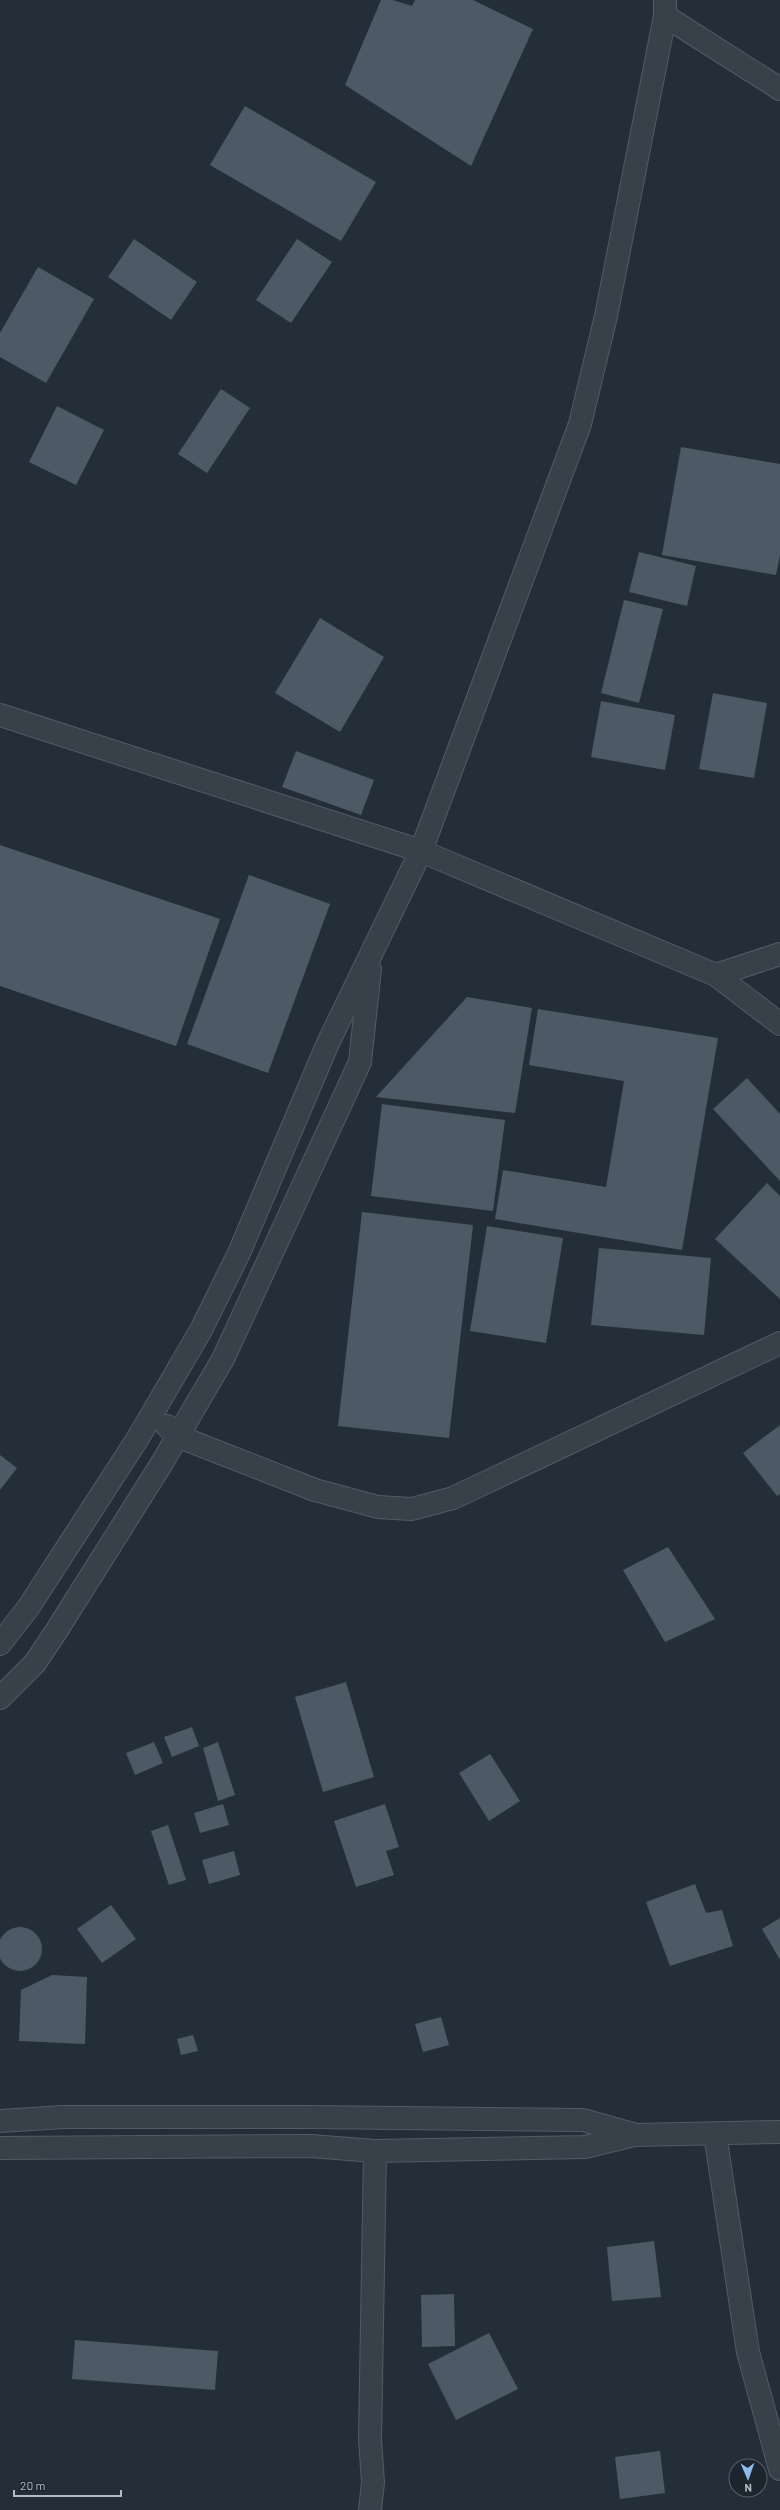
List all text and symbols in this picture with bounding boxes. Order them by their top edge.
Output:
north arrow [728,2458,768,2498]
scale bar [14,2472,121,2498]
text: 20 m [20,2478,46,2492]
text: N [744,2482,752,2495]

